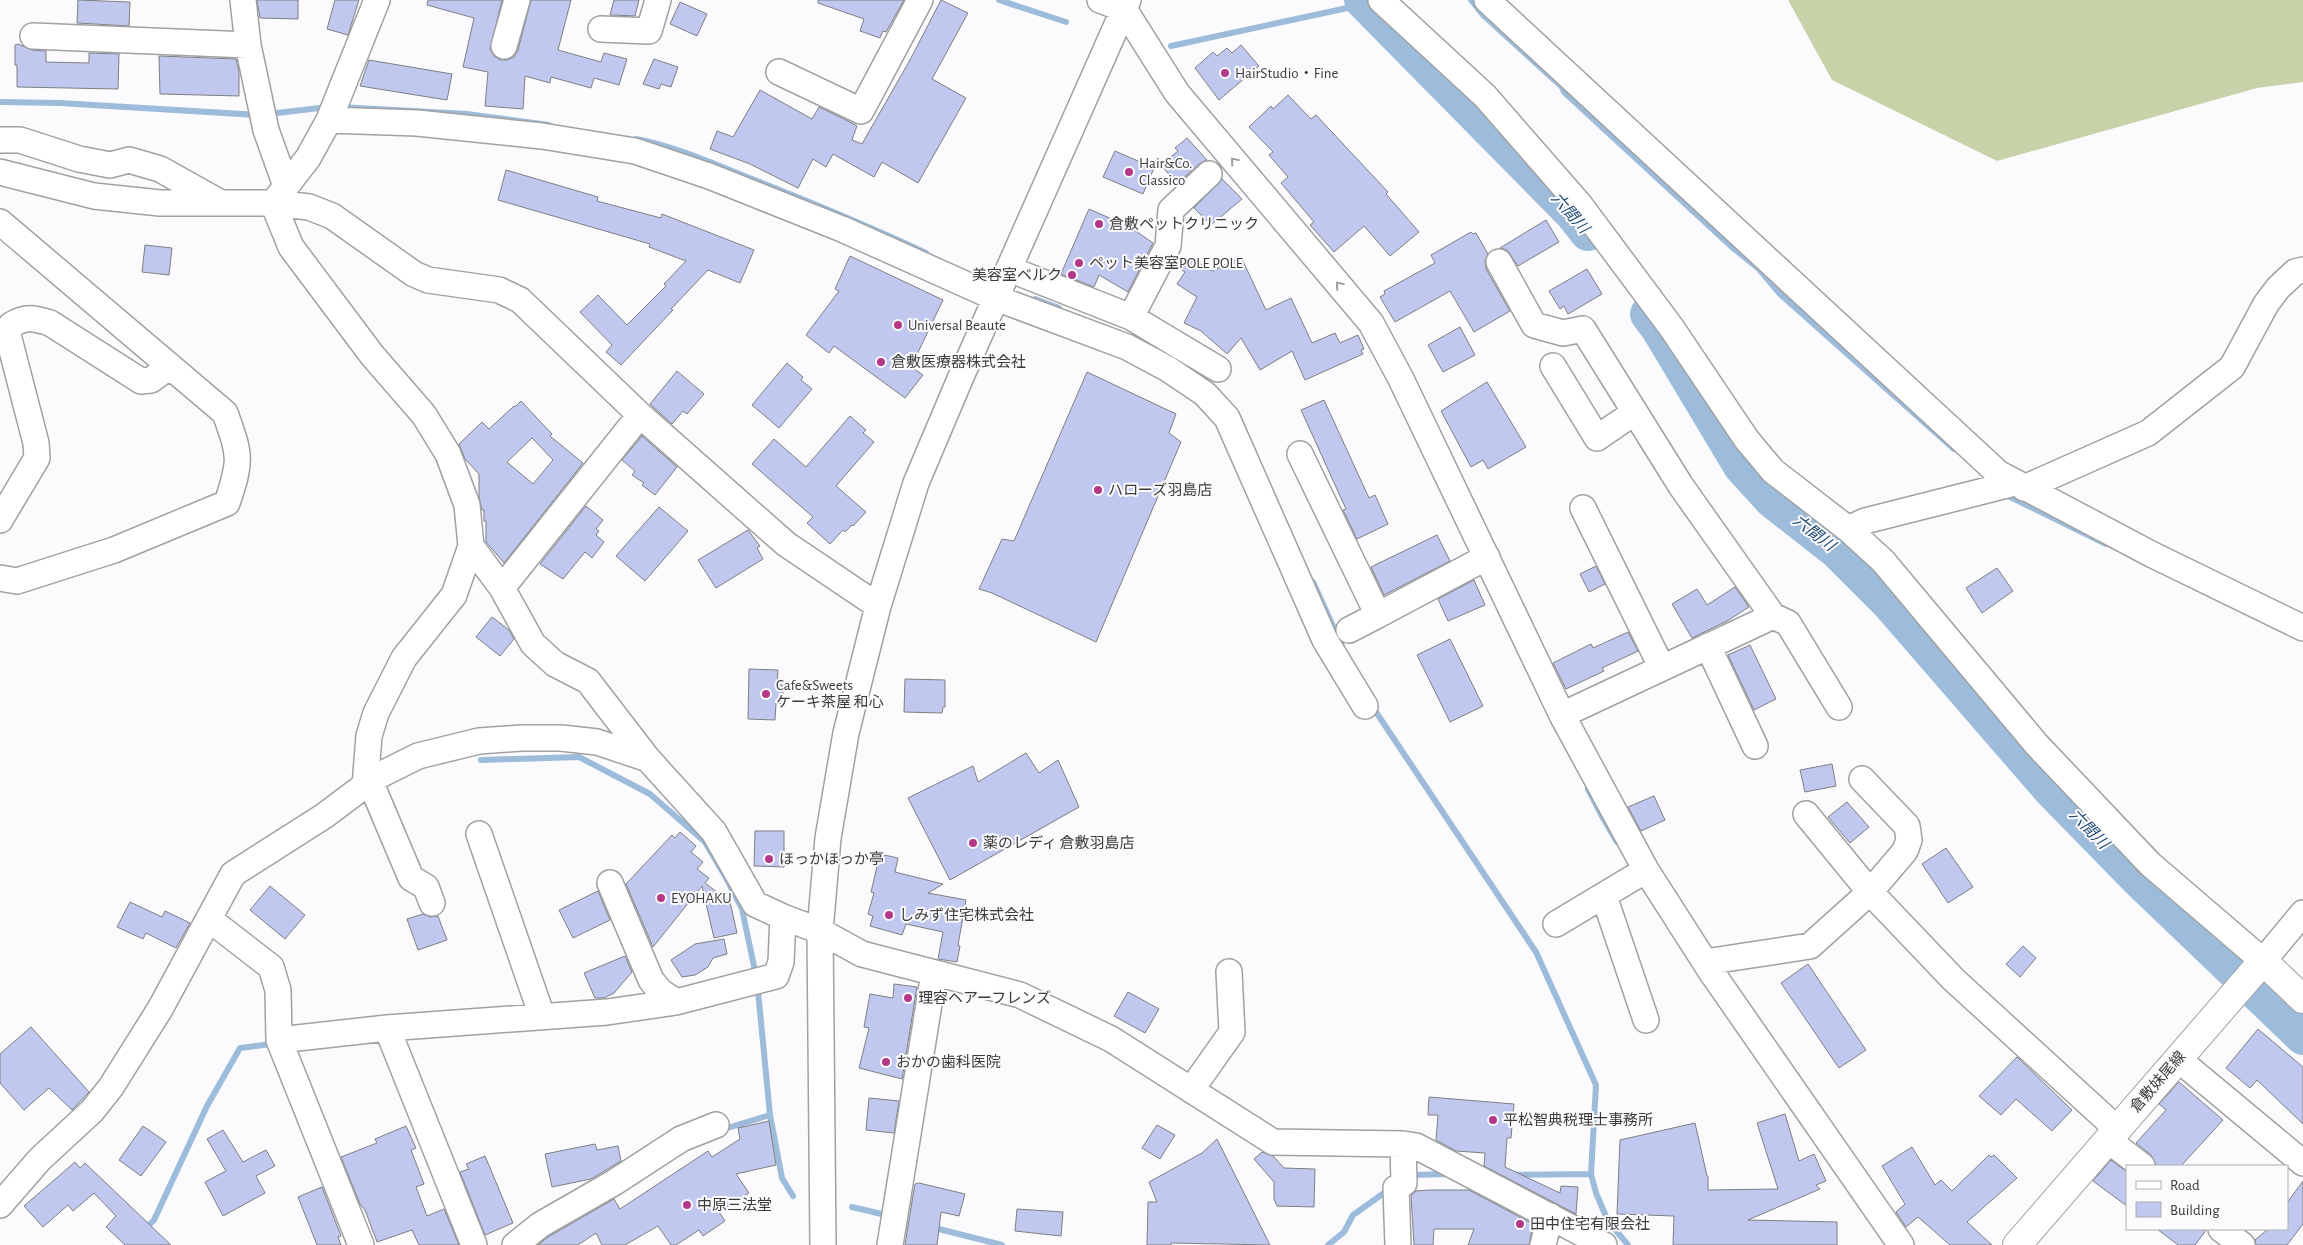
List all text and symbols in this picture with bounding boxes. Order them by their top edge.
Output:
place label: HairStudio・Fine [1235,66,1339,81]
marker: HairStudio・Fine [1219,67,1231,79]
place label: Hair&Co. Classico [1139,156,1192,188]
one-way arrow [1231,158,1240,167]
marker: Hair&Co. Classico [1123,166,1135,178]
water label: 六間川 [1548,189,1594,238]
place label: 倉敷ペットクリニック [1109,215,1259,232]
marker: 倉敷ペットクリニック [1093,218,1105,230]
place label: ペット美容室POLE POLE [1089,255,1243,271]
marker: ペット美容室POLE POLE [1073,257,1085,269]
place label: 美容室ベルク [972,267,1062,283]
marker: 美容室ベルク [1066,269,1078,281]
one-way arrow [1336,282,1345,291]
place label: Universal Beaute [908,318,1006,333]
marker: Universal Beaute [892,319,904,331]
place label: 倉敷医療器株式会社 [891,353,1026,370]
marker: 倉敷医療器株式会社 [875,356,887,368]
place label: ハローズ羽島店 [1108,482,1212,498]
marker: ハローズ羽島店 [1092,484,1104,496]
water label: 六間川 [1790,511,1840,555]
place label: Cafe&Sweets ケーキ茶屋 和心 [776,678,883,710]
marker: Cafe&Sweets ケーキ茶屋 和心 [760,688,772,700]
water label: 六間川 [2067,805,2114,853]
place label: 薬のレディ 倉敷羽島店 [983,834,1134,851]
marker: 薬のレディ 倉敷羽島店 [967,837,979,849]
place label: ほっかほっか亭 [779,851,884,867]
marker: ほっかほっか亭 [763,853,775,865]
place label: EYOHAKU [671,891,732,906]
marker: EYOHAKU [655,892,667,904]
place label: しみず住宅株式会社 [899,907,1034,923]
marker: しみず住宅株式会社 [883,909,895,921]
place label: 理容ヘアーフレンズ [918,990,1051,1006]
marker: 理容ヘアーフレンズ [902,992,914,1004]
street label: 倉敷妹尾線 [2126,1047,2188,1115]
place label: おかの歯科医院 [896,1054,1001,1070]
marker: おかの歯科医院 [880,1056,892,1068]
place label: 平松智典税理士事務所 [1503,1111,1653,1128]
marker: 平松智典税理士事務所 [1487,1114,1499,1126]
legend [2126,1165,2288,1230]
text: Road [2170,1178,2200,1193]
place label: 中原三法堂 [697,1197,772,1213]
marker: 中原三法堂 [681,1199,693,1211]
text: Building [2170,1203,2220,1218]
place label: 田中住宅有限会社 [1530,1216,1650,1232]
marker: 田中住宅有限会社 [1514,1218,1526,1230]

